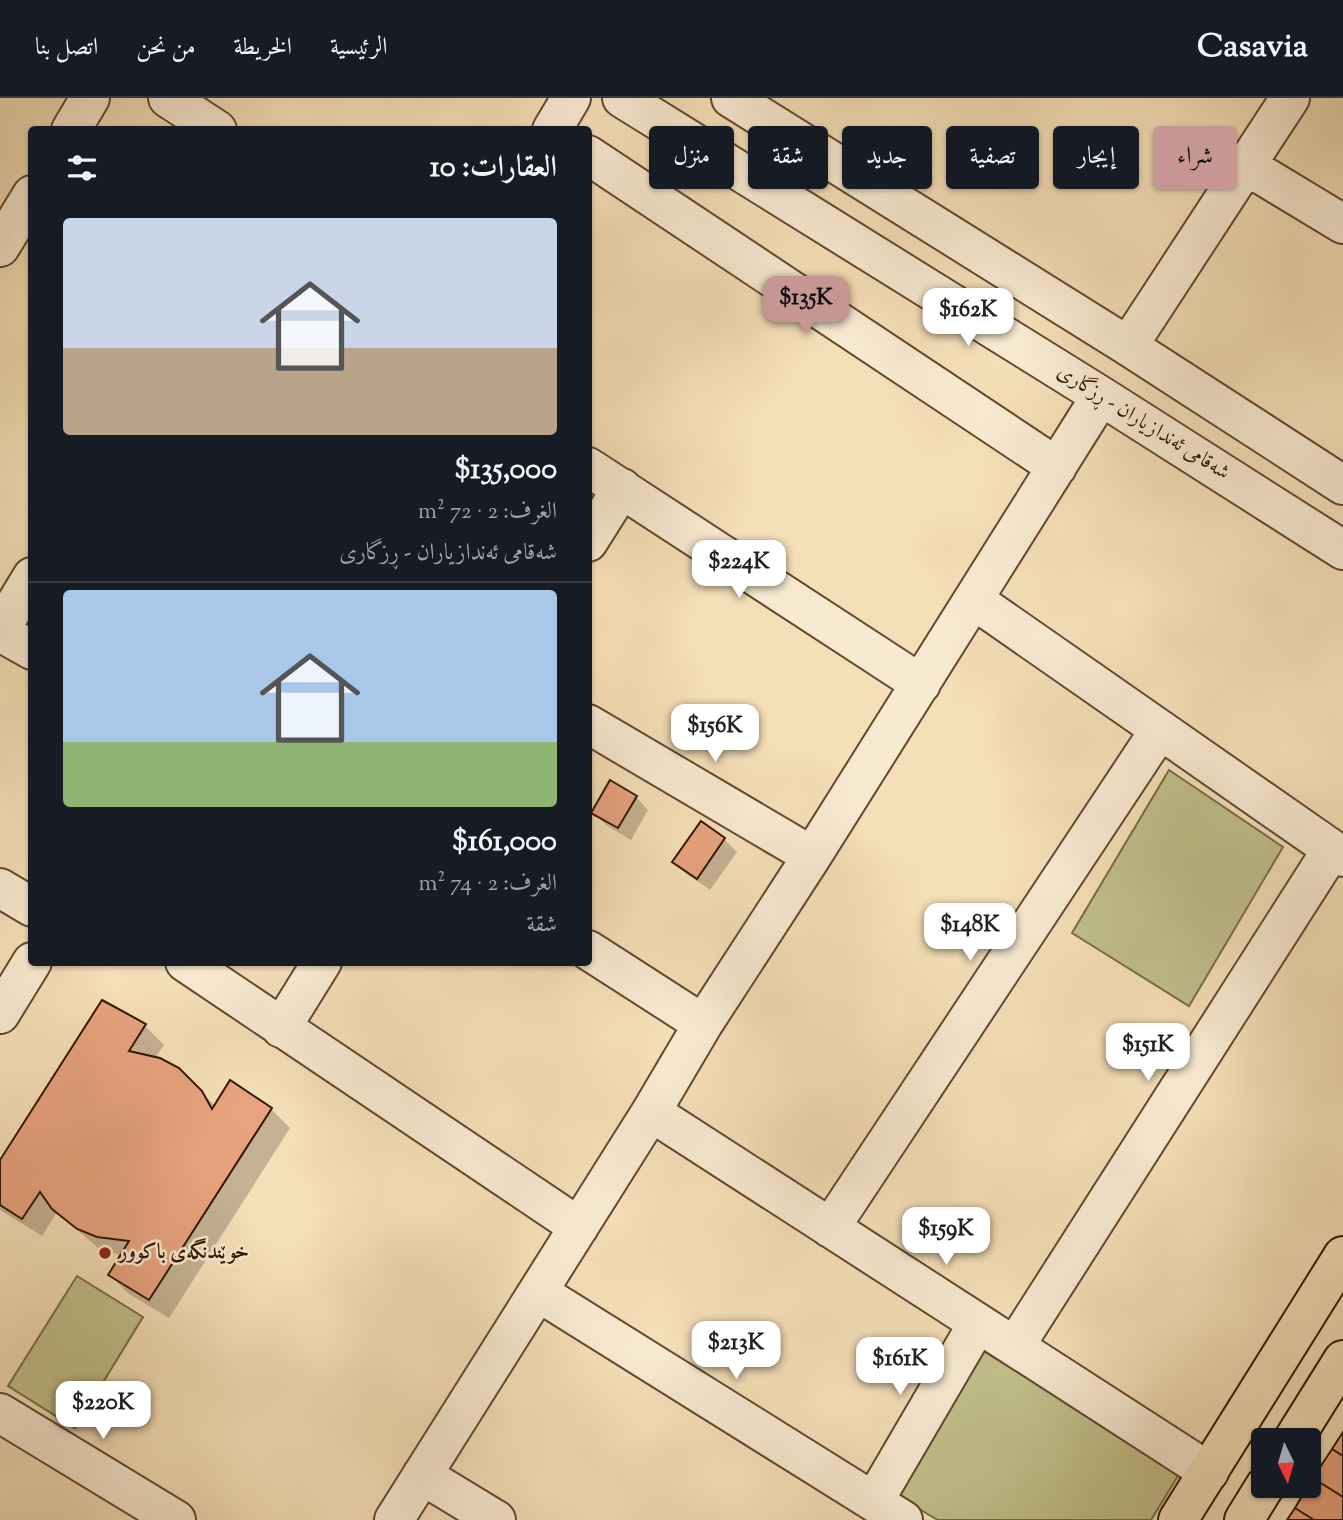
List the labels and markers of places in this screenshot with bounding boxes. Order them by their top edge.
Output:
pin: $135K [757,276,855,336]
pin: $162K [919,288,1017,348]
pin: $224K [690,540,788,600]
pin: $156K [666,704,764,764]
pin: $148K [921,904,1019,963]
pin: $151K [1099,1024,1197,1083]
pin: $159K [897,1208,995,1267]
place label: خوێندنگەی باکوور [117,1238,249,1268]
marker: خوێندنگەی باکوور [97,1245,113,1261]
pin: $213K [687,1322,785,1381]
pin: $161K [851,1338,949,1397]
pin: $220K [54,1382,152,1441]

